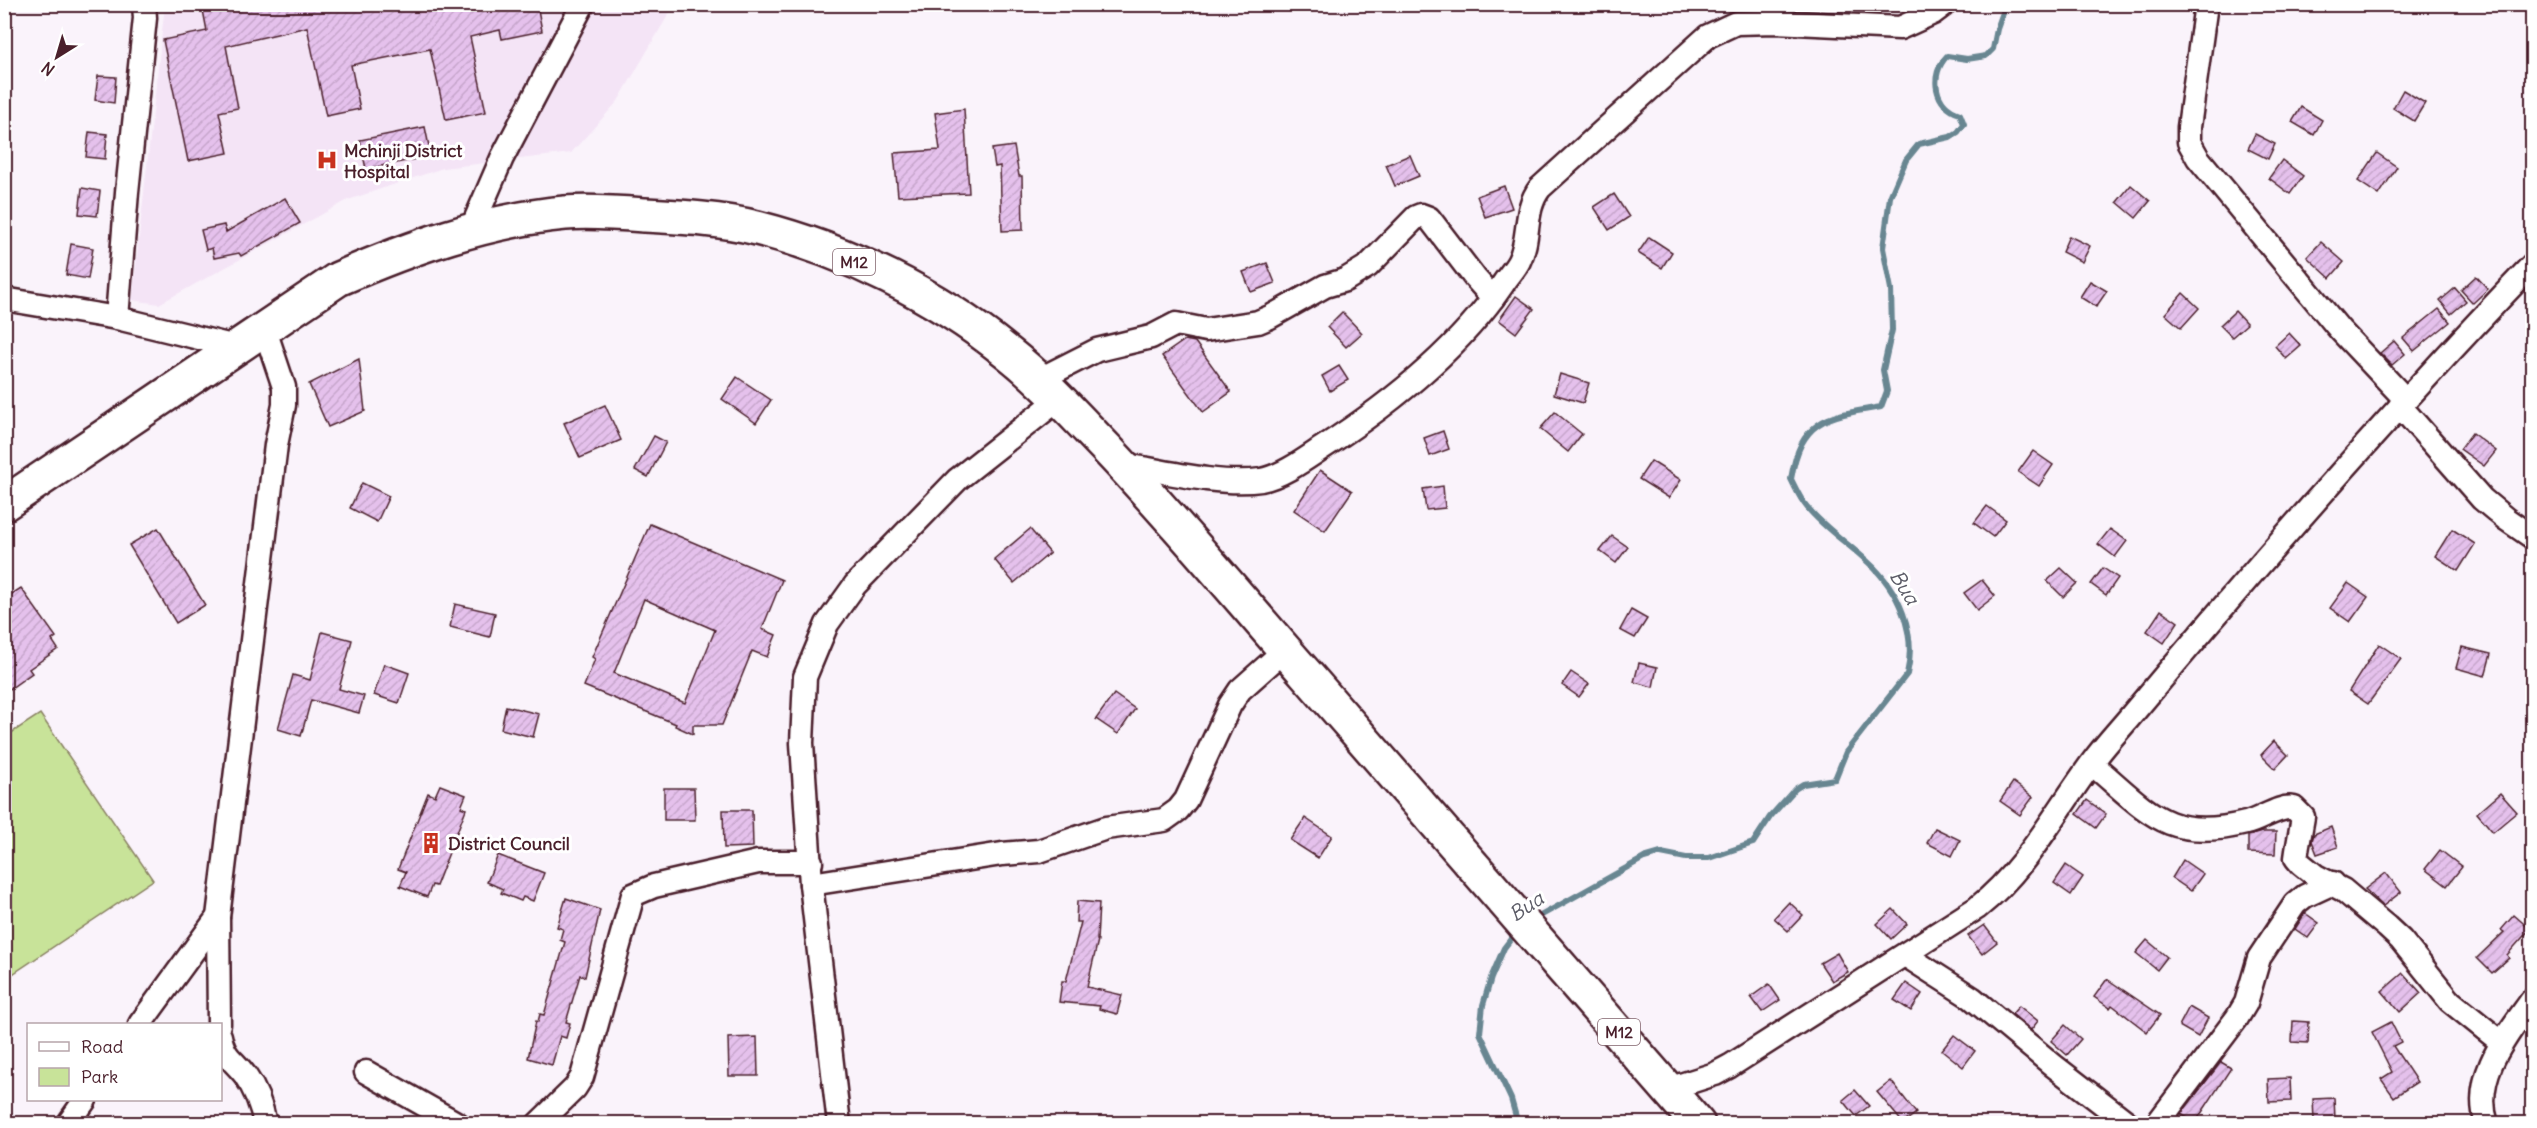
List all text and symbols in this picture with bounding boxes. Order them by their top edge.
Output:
north arrow [27,27,87,87]
text: N [38,58,58,80]
place label: Mchinji District Hospital [344,139,463,183]
hospital icon: Mchinji District Hospital [315,148,339,172]
road number: M12 [833,249,875,275]
water label: Bua [1885,565,1926,610]
building icon: District Council [419,831,443,855]
place label: District Council [448,832,570,855]
water label: Bua [1504,885,1549,926]
road number: M12 [1598,1019,1640,1045]
legend [27,1023,222,1101]
text: Road [81,1035,124,1058]
text: Park [81,1065,118,1088]

